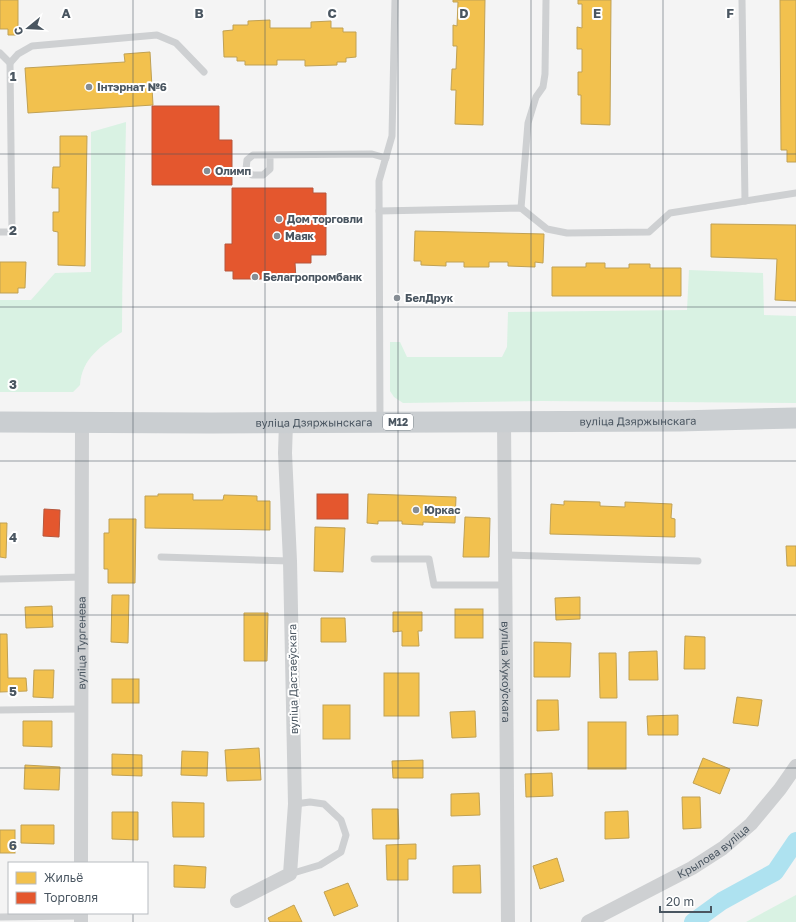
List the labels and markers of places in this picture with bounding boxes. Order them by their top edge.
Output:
place label: Інтэрнат №6 [97,80,167,93]
marker: Інтэрнат №6 [84,82,94,92]
place label: Олимп [215,164,251,177]
marker: Олимп [202,166,212,176]
place label: Дом торговли [287,212,363,225]
marker: Дом торговли [274,214,284,224]
place label: Маяк [285,229,315,242]
marker: Маяк [272,231,282,241]
place label: Белагропромбанк [263,270,363,283]
marker: Белагропромбанк [250,272,260,282]
place label: БелДрук [405,291,454,304]
marker: БелДрук [392,293,402,303]
place label: Юркас [424,503,461,516]
marker: Юркас [411,505,421,515]

